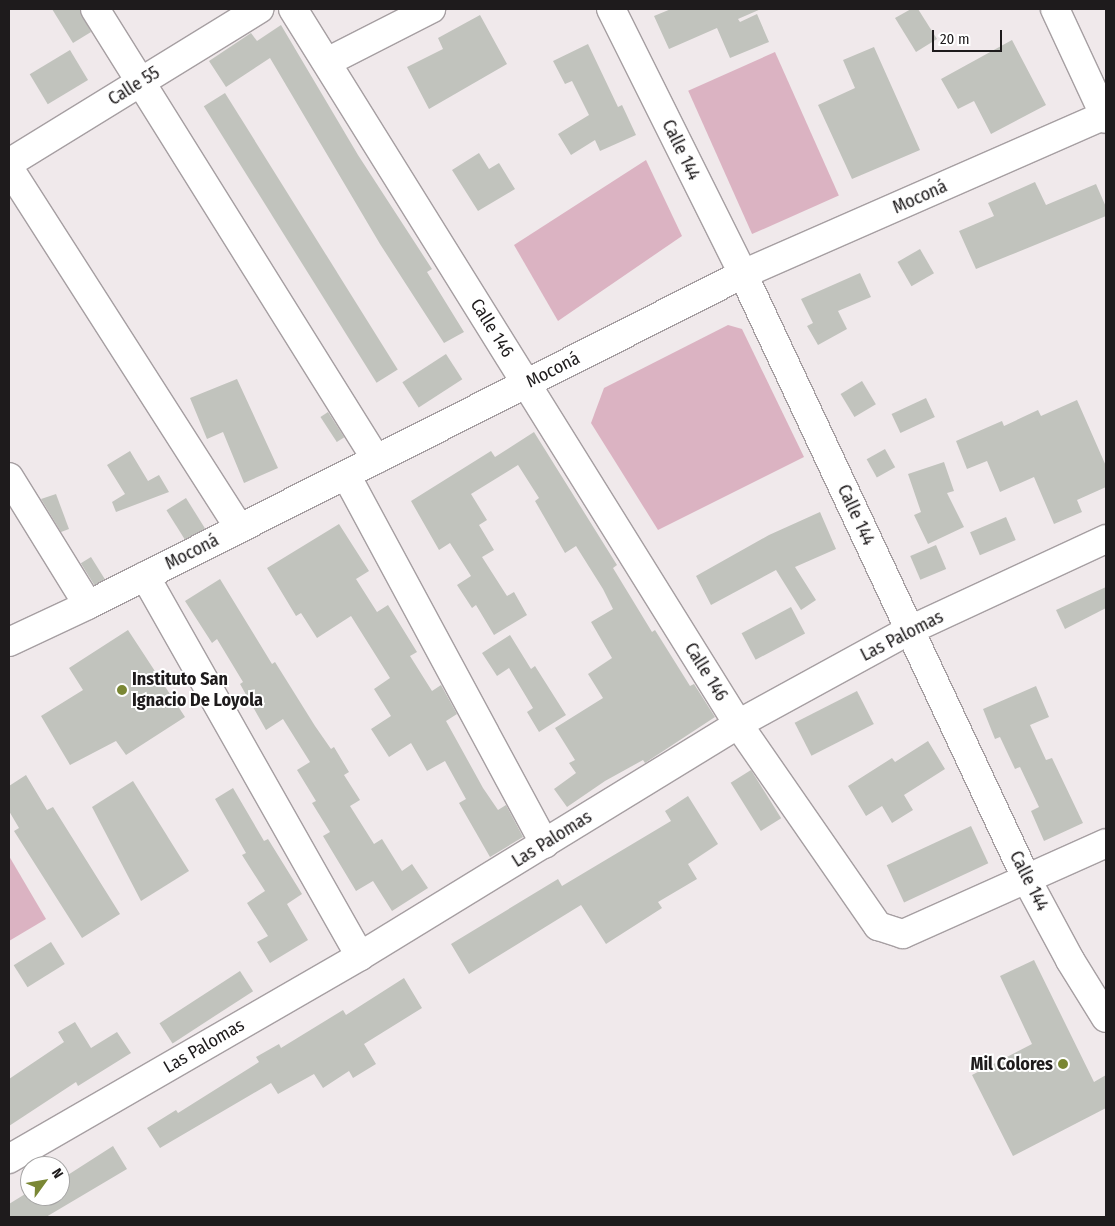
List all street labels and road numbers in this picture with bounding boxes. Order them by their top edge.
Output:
street label: Calle 55 [104,62,164,110]
street label: Calle 144 [657,116,705,184]
street label: Moconá [889,175,951,219]
street label: Calle 146 [466,295,518,361]
street label: Moconá [523,347,583,393]
street label: Calle 144 [833,481,879,549]
street label: Moconá [162,529,222,575]
street label: Las Palomas [857,606,947,666]
street label: Calle 146 [680,639,732,705]
street label: Las Palomas [508,806,596,872]
street label: Calle 144 [1005,847,1053,915]
street label: Las Palomas [160,1014,248,1078]

